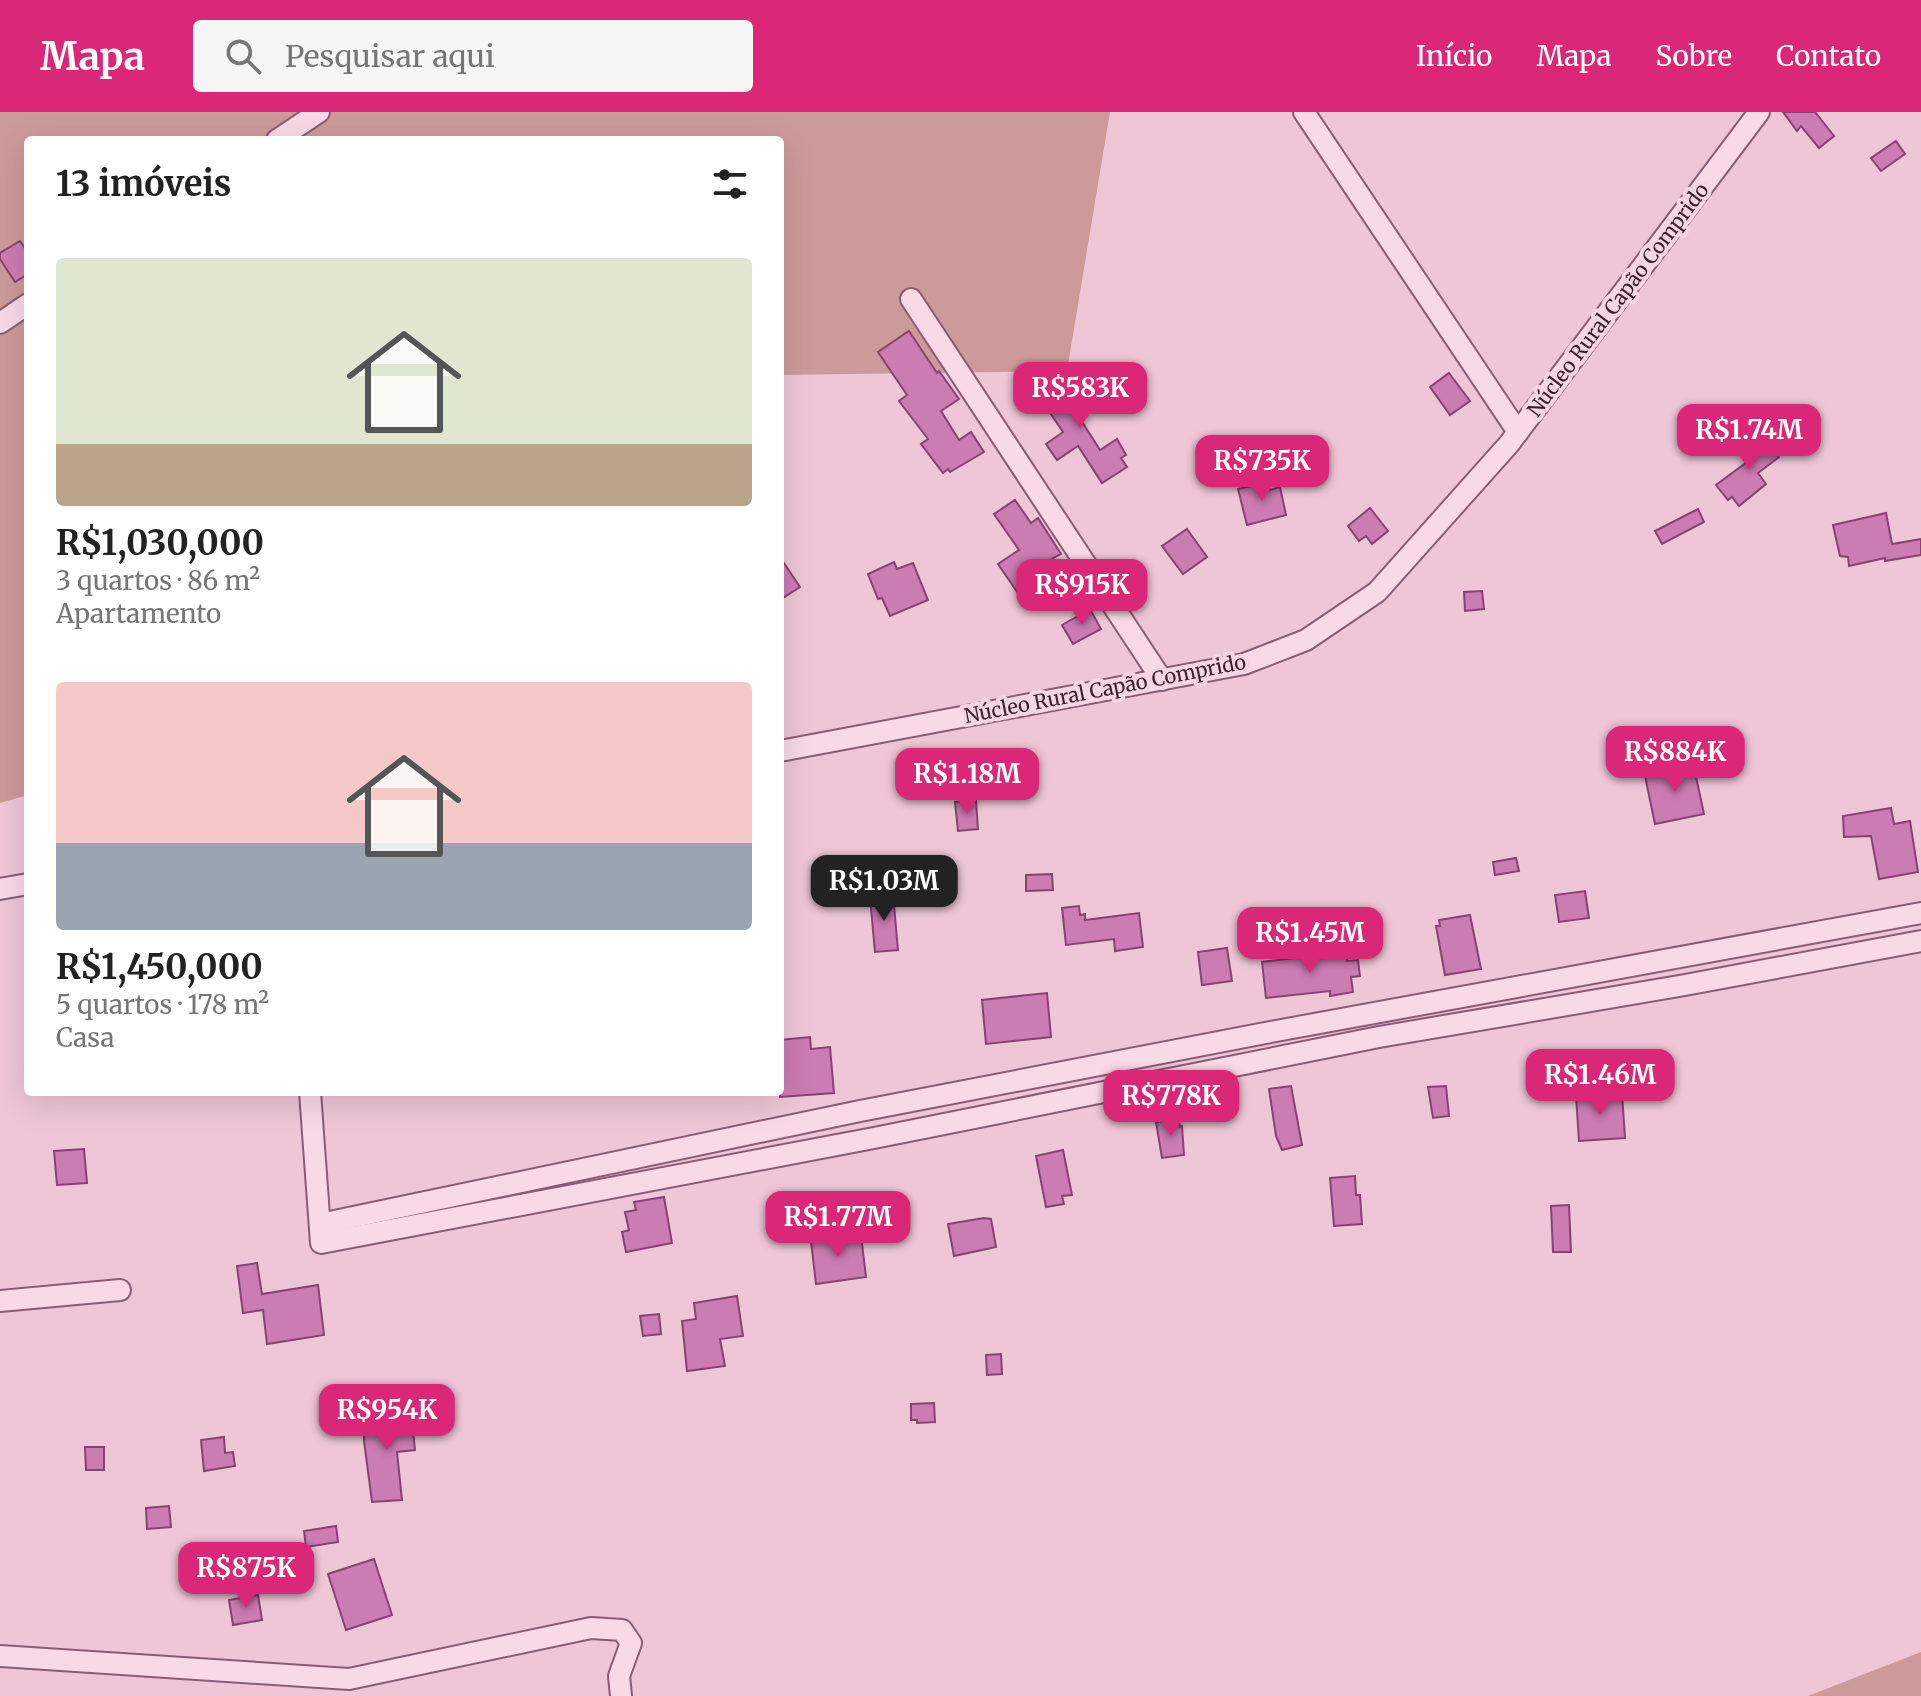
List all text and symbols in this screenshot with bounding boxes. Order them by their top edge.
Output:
search box [193,20,753,92]
text: Mapa [40,33,145,80]
icon: search [221,34,265,78]
text: Pesquisar aqui [285,37,495,75]
text: Início [1416,38,1492,74]
text: Mapa [1536,38,1611,74]
text: Sobre [1655,38,1732,74]
text: Contato [1776,38,1881,74]
icon: filters [708,162,752,206]
text: 13 imóveis [56,163,231,205]
street label: Núcleo Rural Capão Comprido [1521,178,1714,422]
icon: home [332,310,476,454]
pin: R$583K [1015,362,1145,430]
text: R$583K [1031,371,1129,404]
pin: R$1.74M [1675,404,1823,472]
text: R$1.74M [1695,413,1803,446]
pin: R$735K [1197,435,1327,503]
text: R$735K [1213,444,1311,477]
text: R$1,030,000 [56,522,264,564]
pin: R$915K [1017,559,1147,627]
text: 3 quartos · 86 m² [56,564,260,597]
text: R$915K [1034,568,1130,601]
text: Apartamento [56,597,221,630]
street label: Núcleo Rural Capão Comprido [962,649,1248,728]
pin: R$884K [1610,726,1740,794]
icon: home [332,734,476,878]
text: R$884K [1624,735,1726,768]
pin: R$1.18M [893,748,1041,816]
text: R$1.18M [913,757,1021,790]
pin: R$1.03M [810,855,958,923]
text: R$1.03M [829,864,939,897]
pin: R$1.45M [1236,907,1384,975]
text: R$1.45M [1255,916,1365,949]
text: R$1,450,000 [56,946,263,988]
text: 5 quartos · 178 m² [56,988,269,1021]
text: Casa [56,1021,114,1054]
pin: R$1.46M [1526,1049,1674,1117]
text: R$1.46M [1544,1058,1656,1091]
pin: R$778K [1106,1070,1236,1138]
text: R$778K [1121,1079,1221,1112]
pin: R$1.77M [764,1191,912,1259]
text: R$1.77M [783,1200,893,1233]
pin: R$954K [322,1384,452,1452]
text: R$954K [337,1393,437,1426]
pin: R$875K [181,1542,311,1610]
text: R$875K [196,1551,296,1584]

